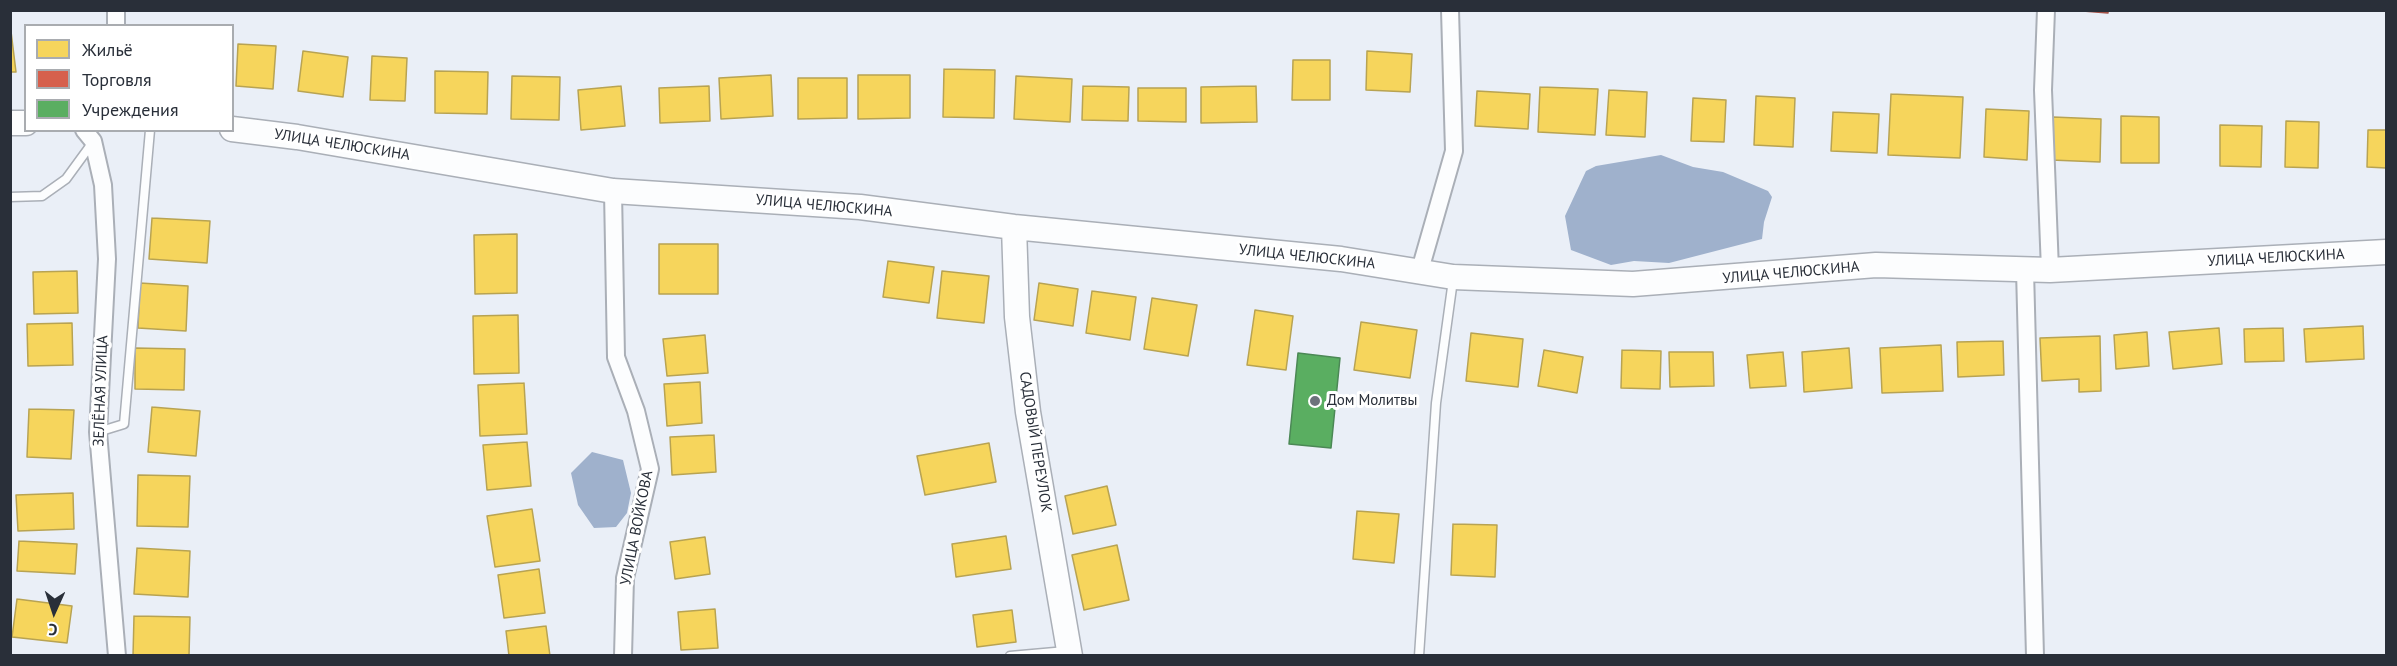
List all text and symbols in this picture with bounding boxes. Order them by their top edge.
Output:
legend [24,24,234,132]
text: Жильё [82,38,133,61]
text: Торговля [82,68,152,91]
text: Учреждения [82,98,179,121]
street label: УЛИЦА ЧЕЛЮСКИНА [273,125,411,165]
street label: УЛИЦА ЧЕЛЮСКИНА [755,191,893,221]
street label: УЛИЦА ЧЕЛЮСКИНА [1238,241,1376,273]
street label: УЛИЦА ЧЕЛЮСКИНА [2207,245,2345,271]
street label: УЛИЦА ЧЕЛЮСКИНА [1722,258,1860,288]
street label: ЗЕЛЁНАЯ УЛИЦА [90,335,112,447]
street label: САДОВЫЙ ПЕРЕУЛОК [1015,370,1055,514]
place label: Дом Молитвы [1327,392,1417,410]
marker: Дом Молитвы [1308,394,1322,408]
street label: УЛИЦА ВОЙКОВА [617,469,657,587]
north arrow [24,582,84,642]
text: С [48,620,58,640]

